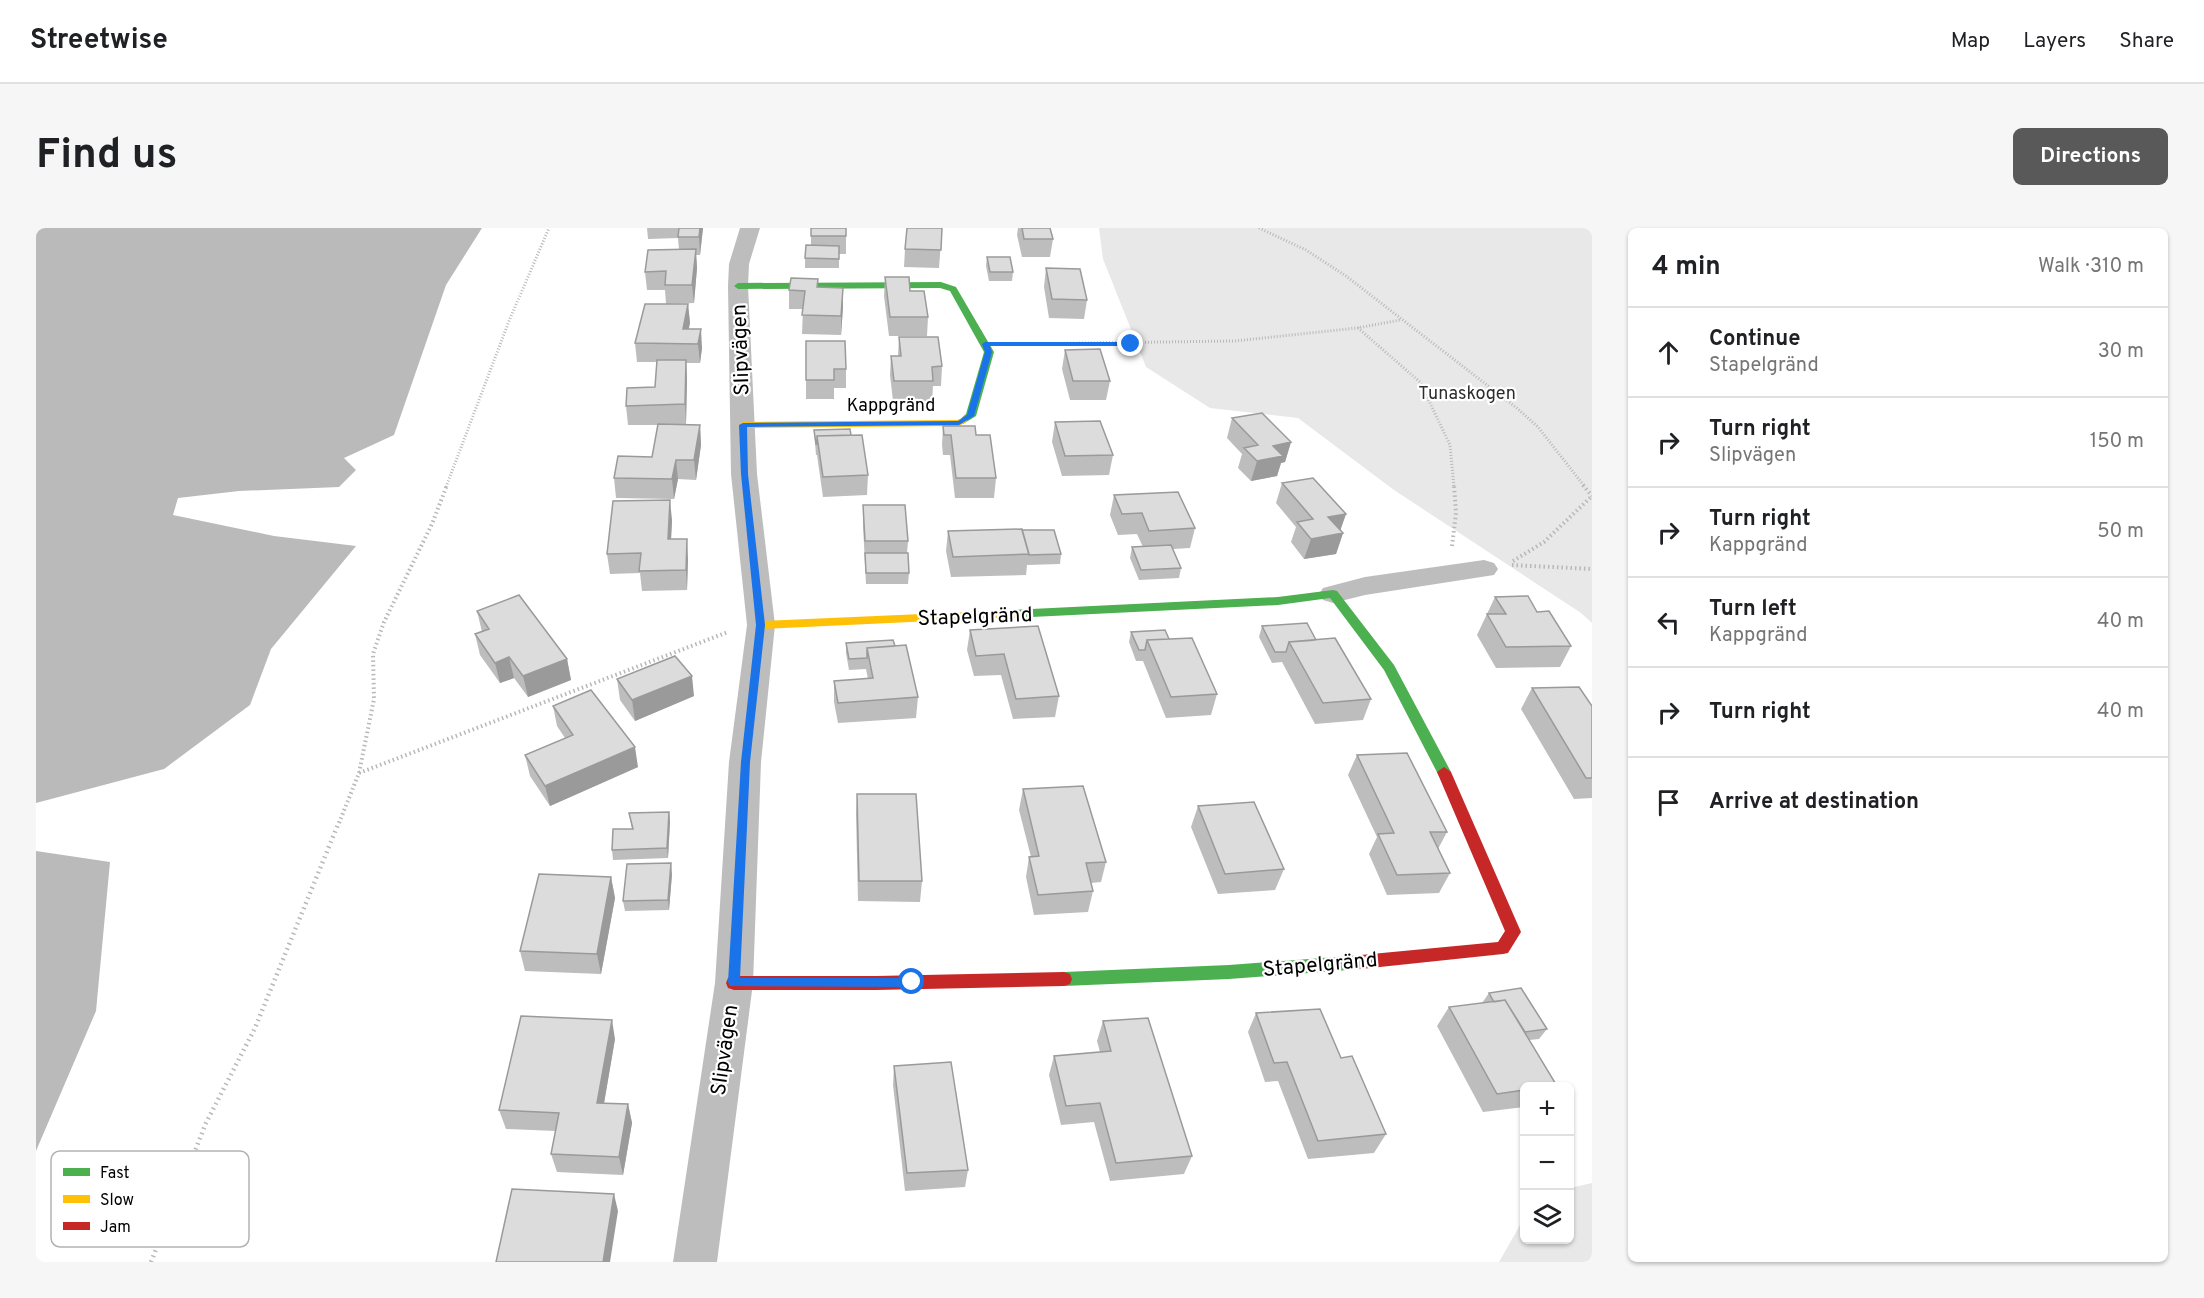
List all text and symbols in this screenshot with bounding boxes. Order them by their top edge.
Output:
text: Streetwise [30,23,168,59]
text: Map [1951,28,1990,55]
text: Layers [2023,28,2086,55]
text: Share [2119,28,2174,55]
button: Directions [2013,128,2168,185]
text: Find us [36,130,177,183]
text: 4 min [1652,251,1721,284]
text: Walk · 310 m [2038,254,2144,280]
street label: Slipvägen [726,304,757,396]
text: Continue [1709,326,1800,353]
route end [1117,330,1143,356]
icon: ahead [1652,336,1685,369]
text: 30 m [2098,339,2144,365]
text: Stapelgränd [1709,353,1819,379]
park label: Tunaskogen [1418,383,1516,406]
street label: Kappgränd [847,395,935,418]
text: Turn right [1709,416,1811,443]
icon: right [1652,426,1685,459]
text: 150 m [2090,429,2144,455]
text: Slipvägen [1709,443,1796,469]
text: Turn right [1709,506,1811,533]
icon: right [1652,516,1685,549]
text: 50 m [2097,519,2144,545]
text: Kappgränd [1709,533,1808,559]
text: Turn left [1709,596,1797,623]
street label: Stapelgränd [917,602,1033,633]
icon: left [1652,606,1685,639]
text: 40 m [2097,609,2144,635]
text: Kappgränd [1709,623,1808,649]
icon: right [1652,696,1685,729]
text: Turn right [1709,699,1811,726]
text: 40 m [2097,699,2144,725]
icon: arrive [1652,786,1685,819]
text: Arrive at destination [1709,789,1919,816]
street label: Stapelgränd [1262,947,1379,984]
route start [898,968,924,994]
street label: Slipvägen [706,1003,745,1097]
map controls [1520,1082,1574,1244]
button: + [1520,1082,1574,1136]
button: − [1520,1136,1574,1190]
legend [51,1151,249,1247]
text: Fast [100,1164,130,1184]
button: layers [1520,1190,1574,1244]
text: Slow [100,1191,134,1211]
text: Jam [100,1218,131,1238]

